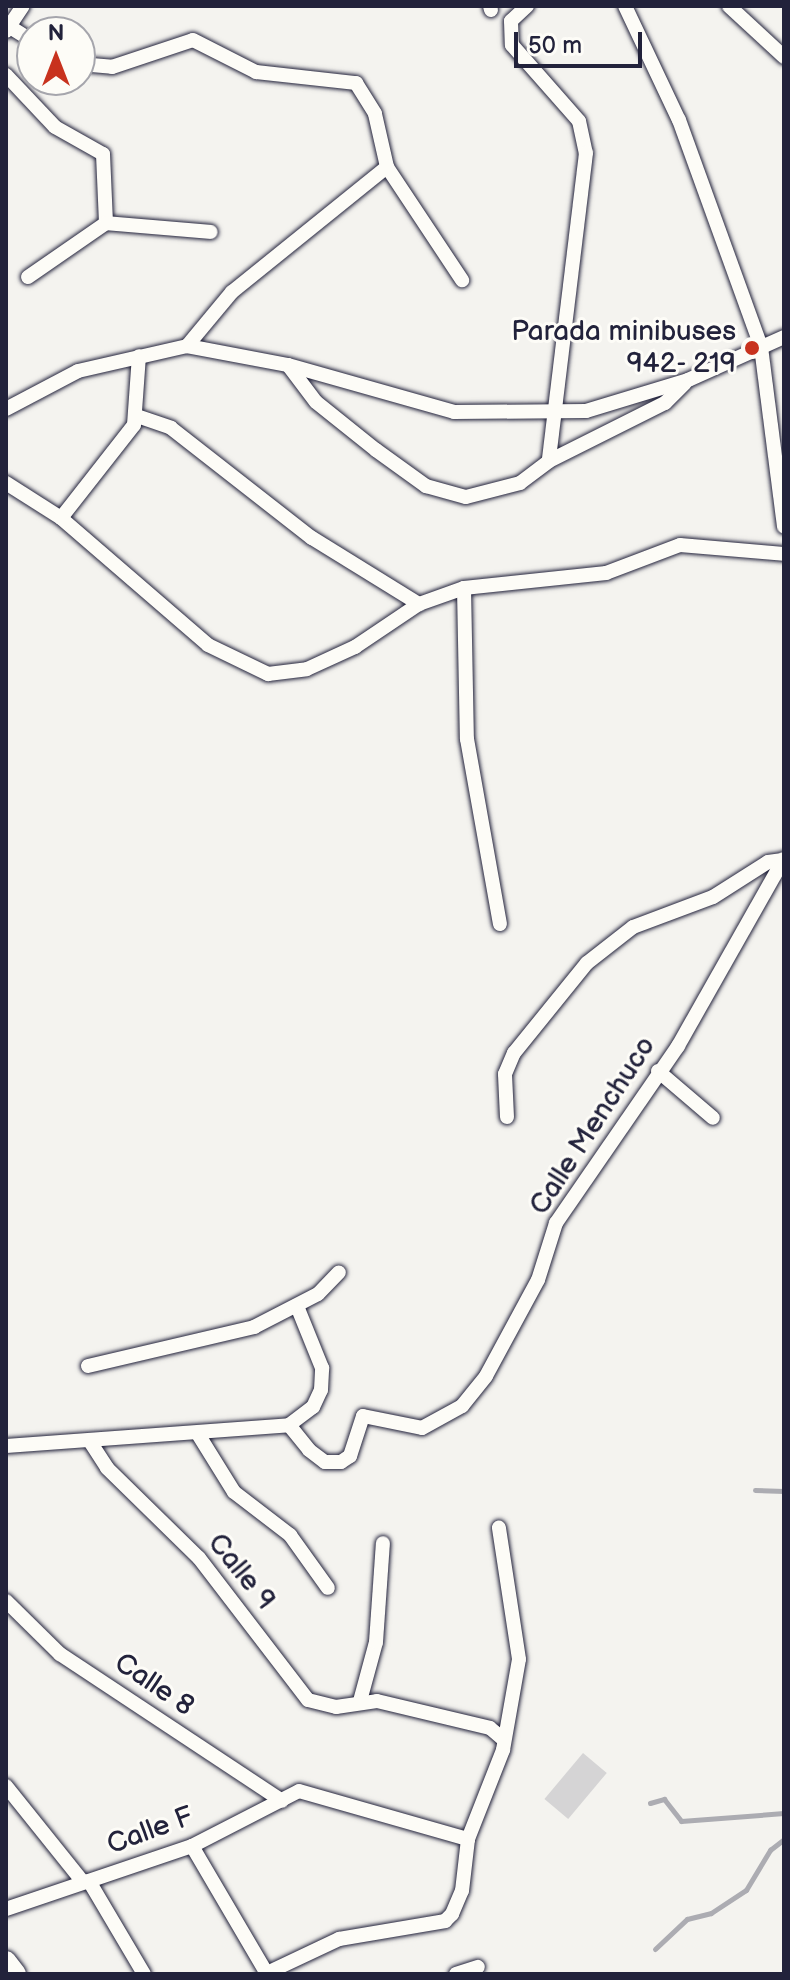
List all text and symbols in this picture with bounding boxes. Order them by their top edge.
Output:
north arrow [16,16,96,96]
scale bar [518,16,646,66]
text: N [48,20,64,47]
text: 50 m [528,31,582,60]
place label: Parada minibuses 942- 219 [511,315,736,381]
marker: Parada minibuses 942- 219 [743,339,761,357]
street label: Calle Menchuco [523,1031,663,1221]
street label: Calle 9 [200,1527,282,1617]
street label: Calle 8 [108,1646,200,1724]
street label: Calle F [102,1800,198,1862]

